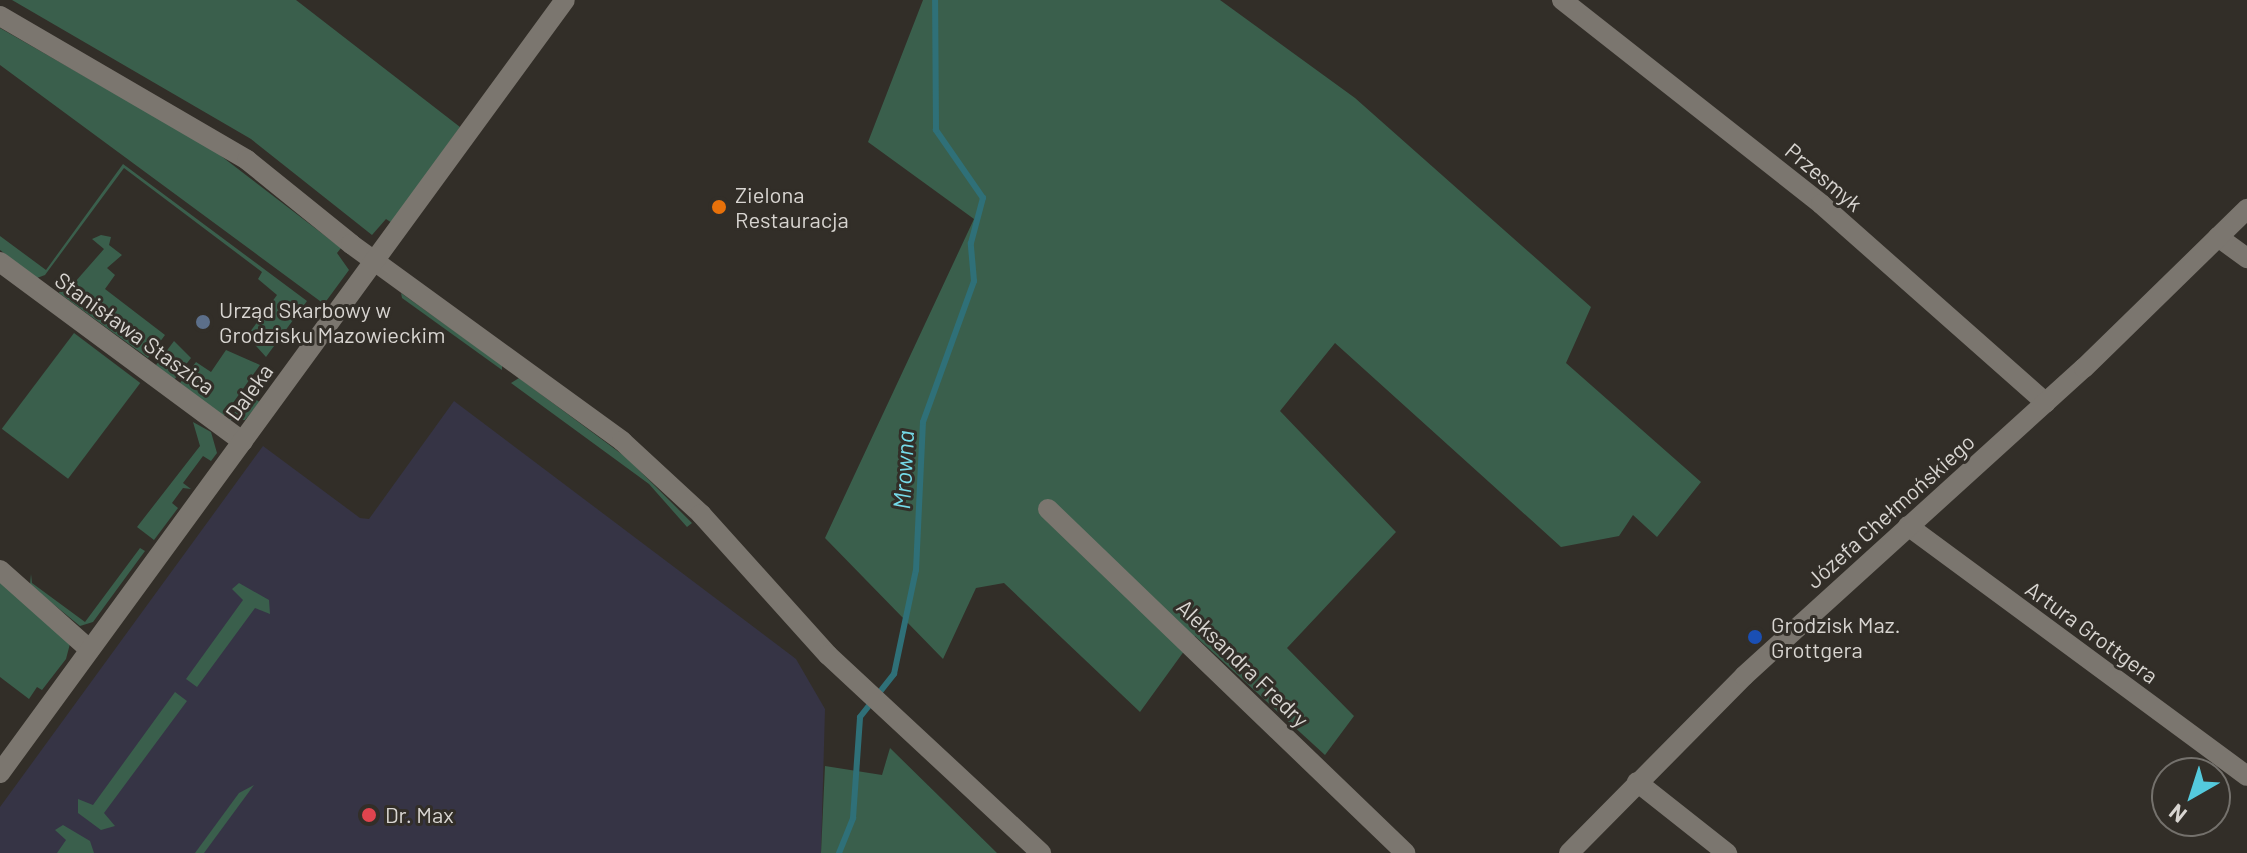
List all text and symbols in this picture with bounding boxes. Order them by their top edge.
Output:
street label: Przesmyk [1780,137,1868,217]
place label: Zielona Restauracja [735,181,849,232]
marker: Zielona Restauracja [710,198,728,216]
street label: Stanisława Staszica [50,266,220,400]
place label: Urząd Skarbowy w Grodzisku Mazowieckim [219,296,445,348]
marker: Urząd Skarbowy w Grodzisku Mazowieckim [194,313,212,331]
street label: Daleka [220,359,278,425]
street label: Józefa Chełmońskiego [1800,428,1980,594]
water label: Mrowna [887,430,919,510]
street label: Artura Grottgera [2021,575,2163,689]
street label: Aleksandra Fredry [1172,593,1314,733]
place label: Grodzisk Maz. Grottgera [1771,611,1901,662]
marker: Grodzisk Maz. Grottgera [1746,628,1764,646]
north arrow [2151,757,2231,837]
text: N [2163,799,2191,829]
place label: Dr. Max [385,802,454,828]
marker: Dr. Max [360,806,378,824]

